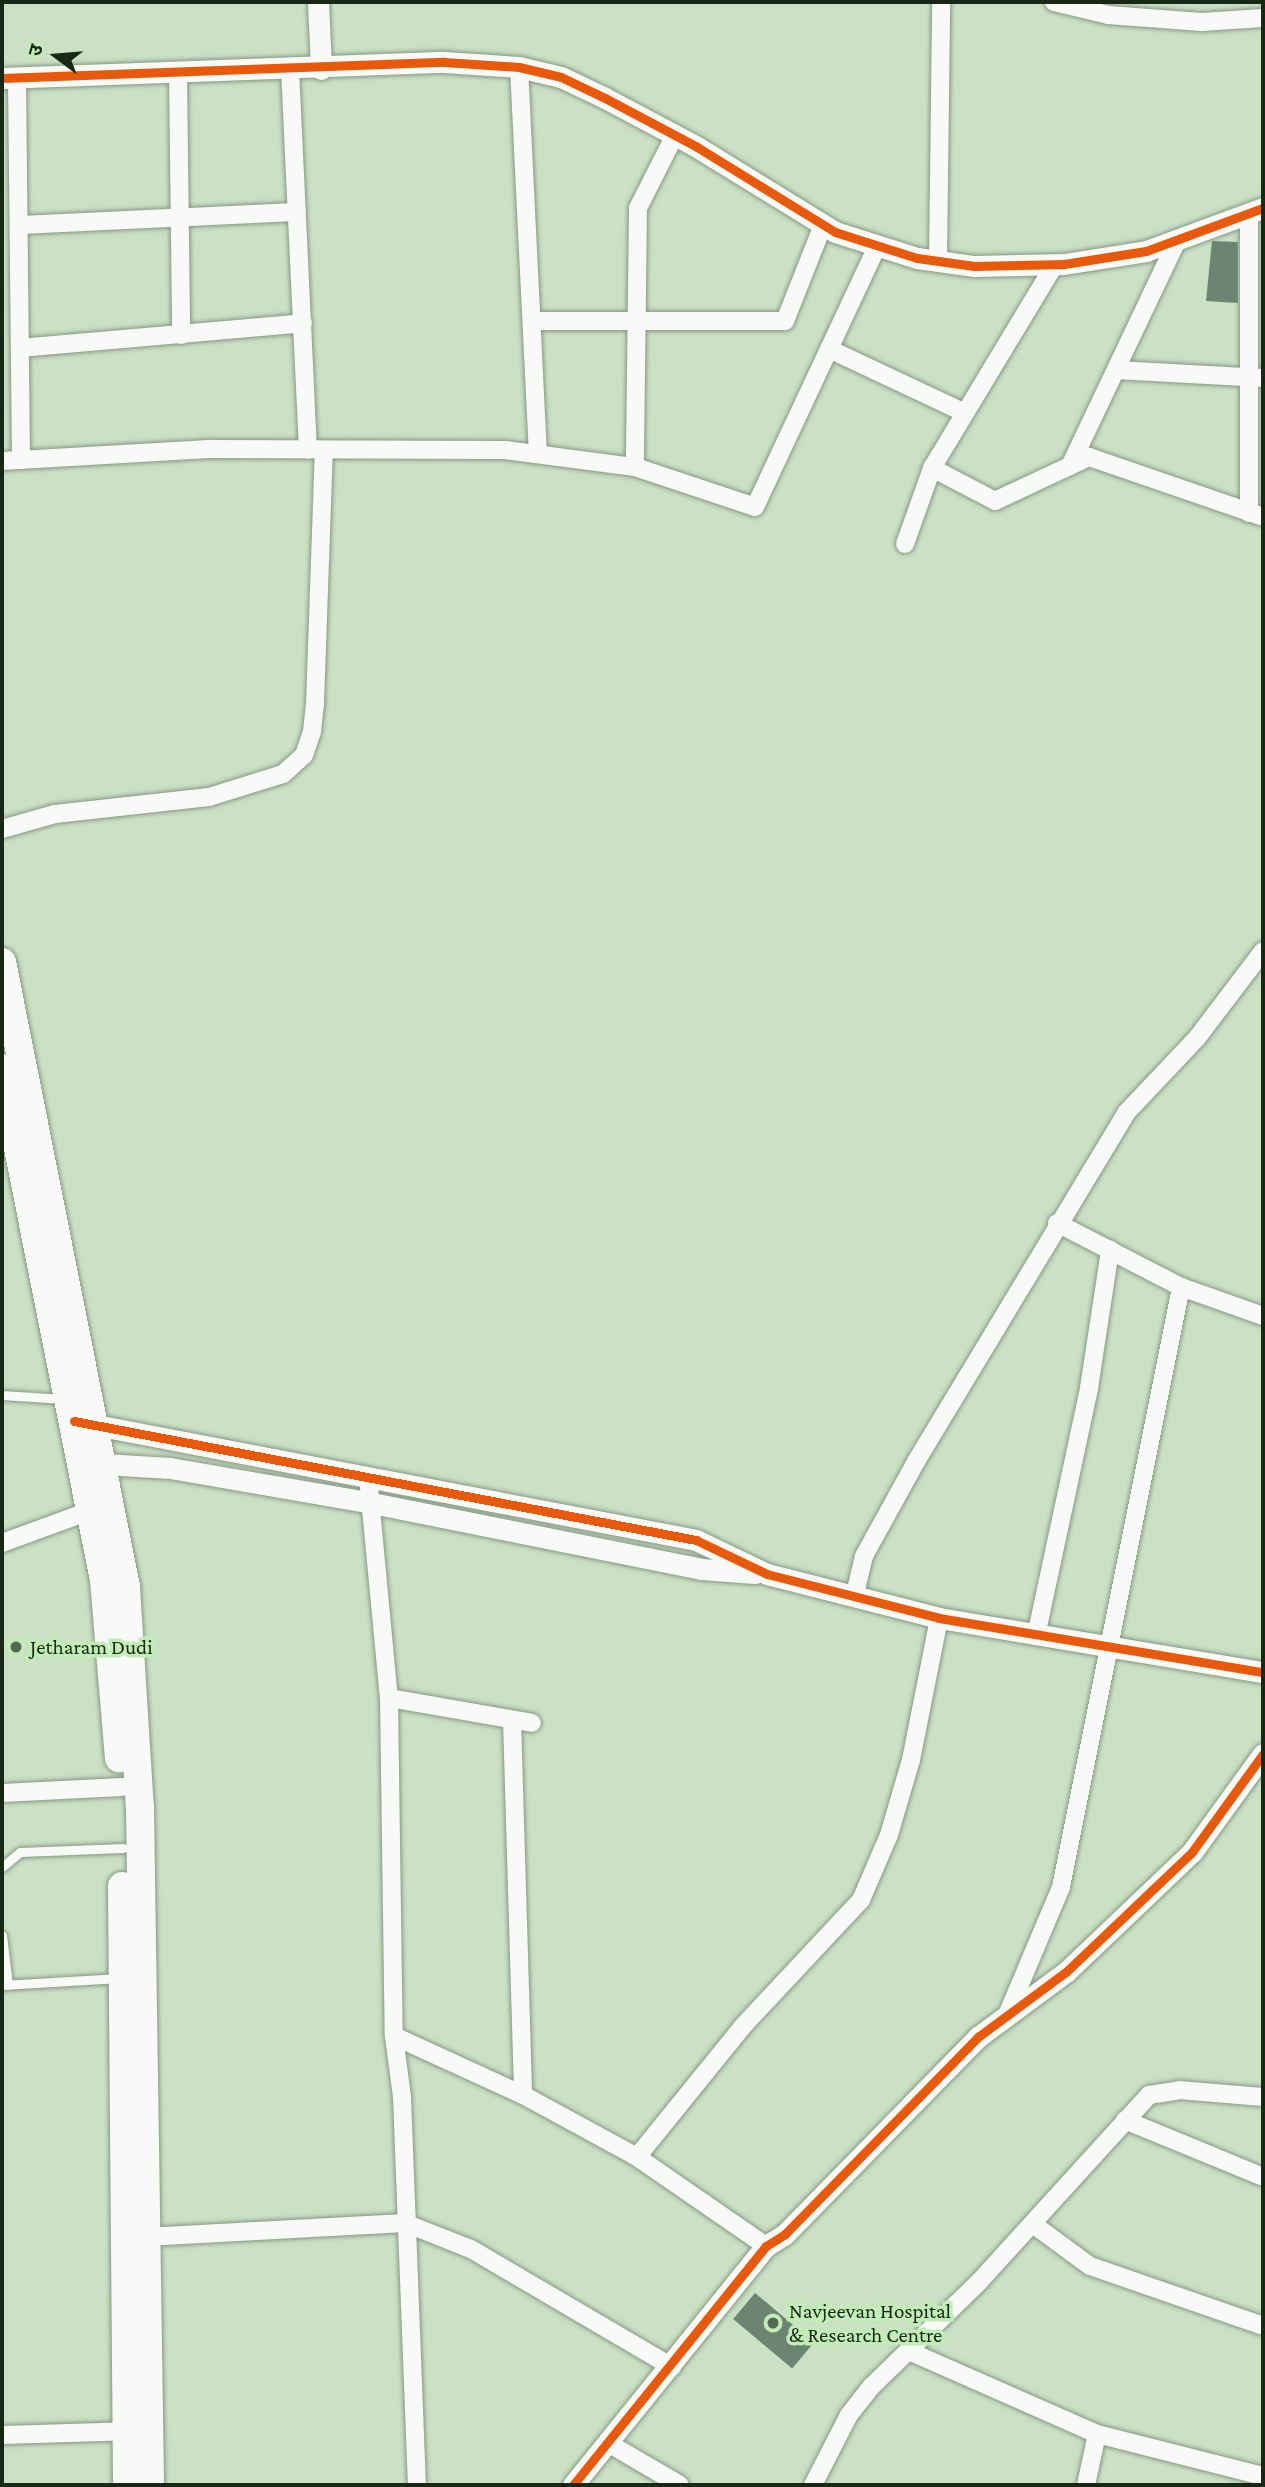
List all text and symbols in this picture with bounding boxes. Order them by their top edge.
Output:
north arrow [21,21,91,91]
text: उ [24,42,47,58]
place label: Jetharam Dudi [30,1634,153,1660]
marker: Jetharam Dudi [8,1639,24,1655]
place label: Navjeevan Hospital & Research Centre [789,2298,951,2348]
marker: Navjeevan Hospital & Research Centre [763,2313,783,2333]

